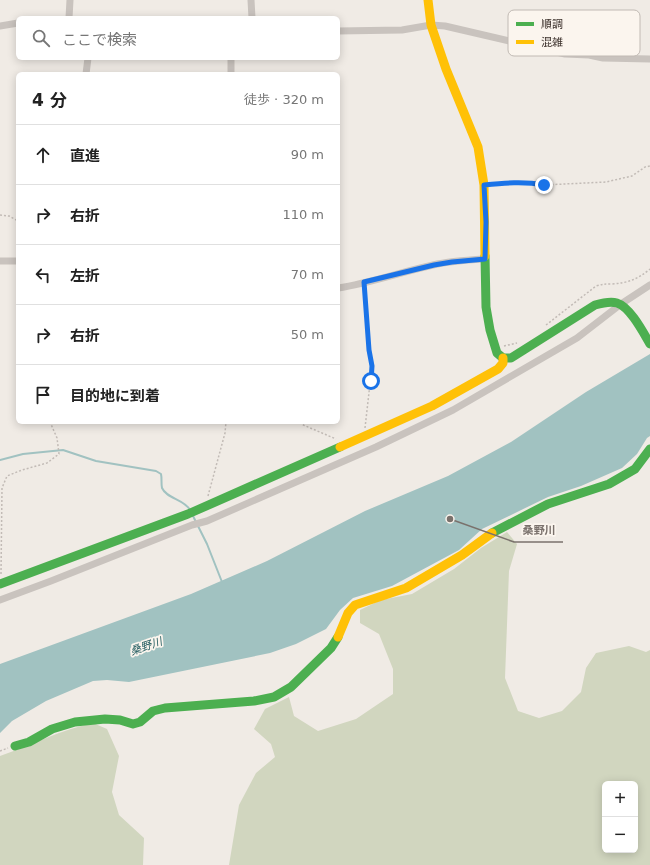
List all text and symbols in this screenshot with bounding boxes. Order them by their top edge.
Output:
legend [508,10,640,56]
search box [16,16,340,60]
text: 順調 [541,18,563,31]
icon: search [30,27,52,49]
text: ここで検索 [62,31,137,49]
text: 混雑 [541,36,563,49]
text: 4 分 [32,90,67,110]
text: 徒歩 · 320 m [244,92,324,107]
icon: ahead [32,144,54,166]
text: 直進 [70,147,100,165]
text: 90 m [291,147,324,162]
route end [535,176,553,194]
icon: right [32,204,54,226]
text: 右折 [70,207,100,225]
text: 110 m [282,207,324,222]
icon: left [32,264,54,286]
text: 左折 [70,267,100,285]
text: 70 m [291,267,324,282]
icon: right [32,324,54,346]
text: 右折 [70,327,100,345]
text: 50 m [291,327,324,342]
route start [362,372,380,390]
icon: arrive [32,384,54,406]
text: 目的地に到着 [70,387,160,405]
callout: 桑野川 [514,519,563,542]
text: 桑野川 [523,524,556,537]
water label: 桑野川 [128,635,165,658]
map controls [602,781,638,853]
button: + [602,781,638,817]
button: − [602,817,638,853]

